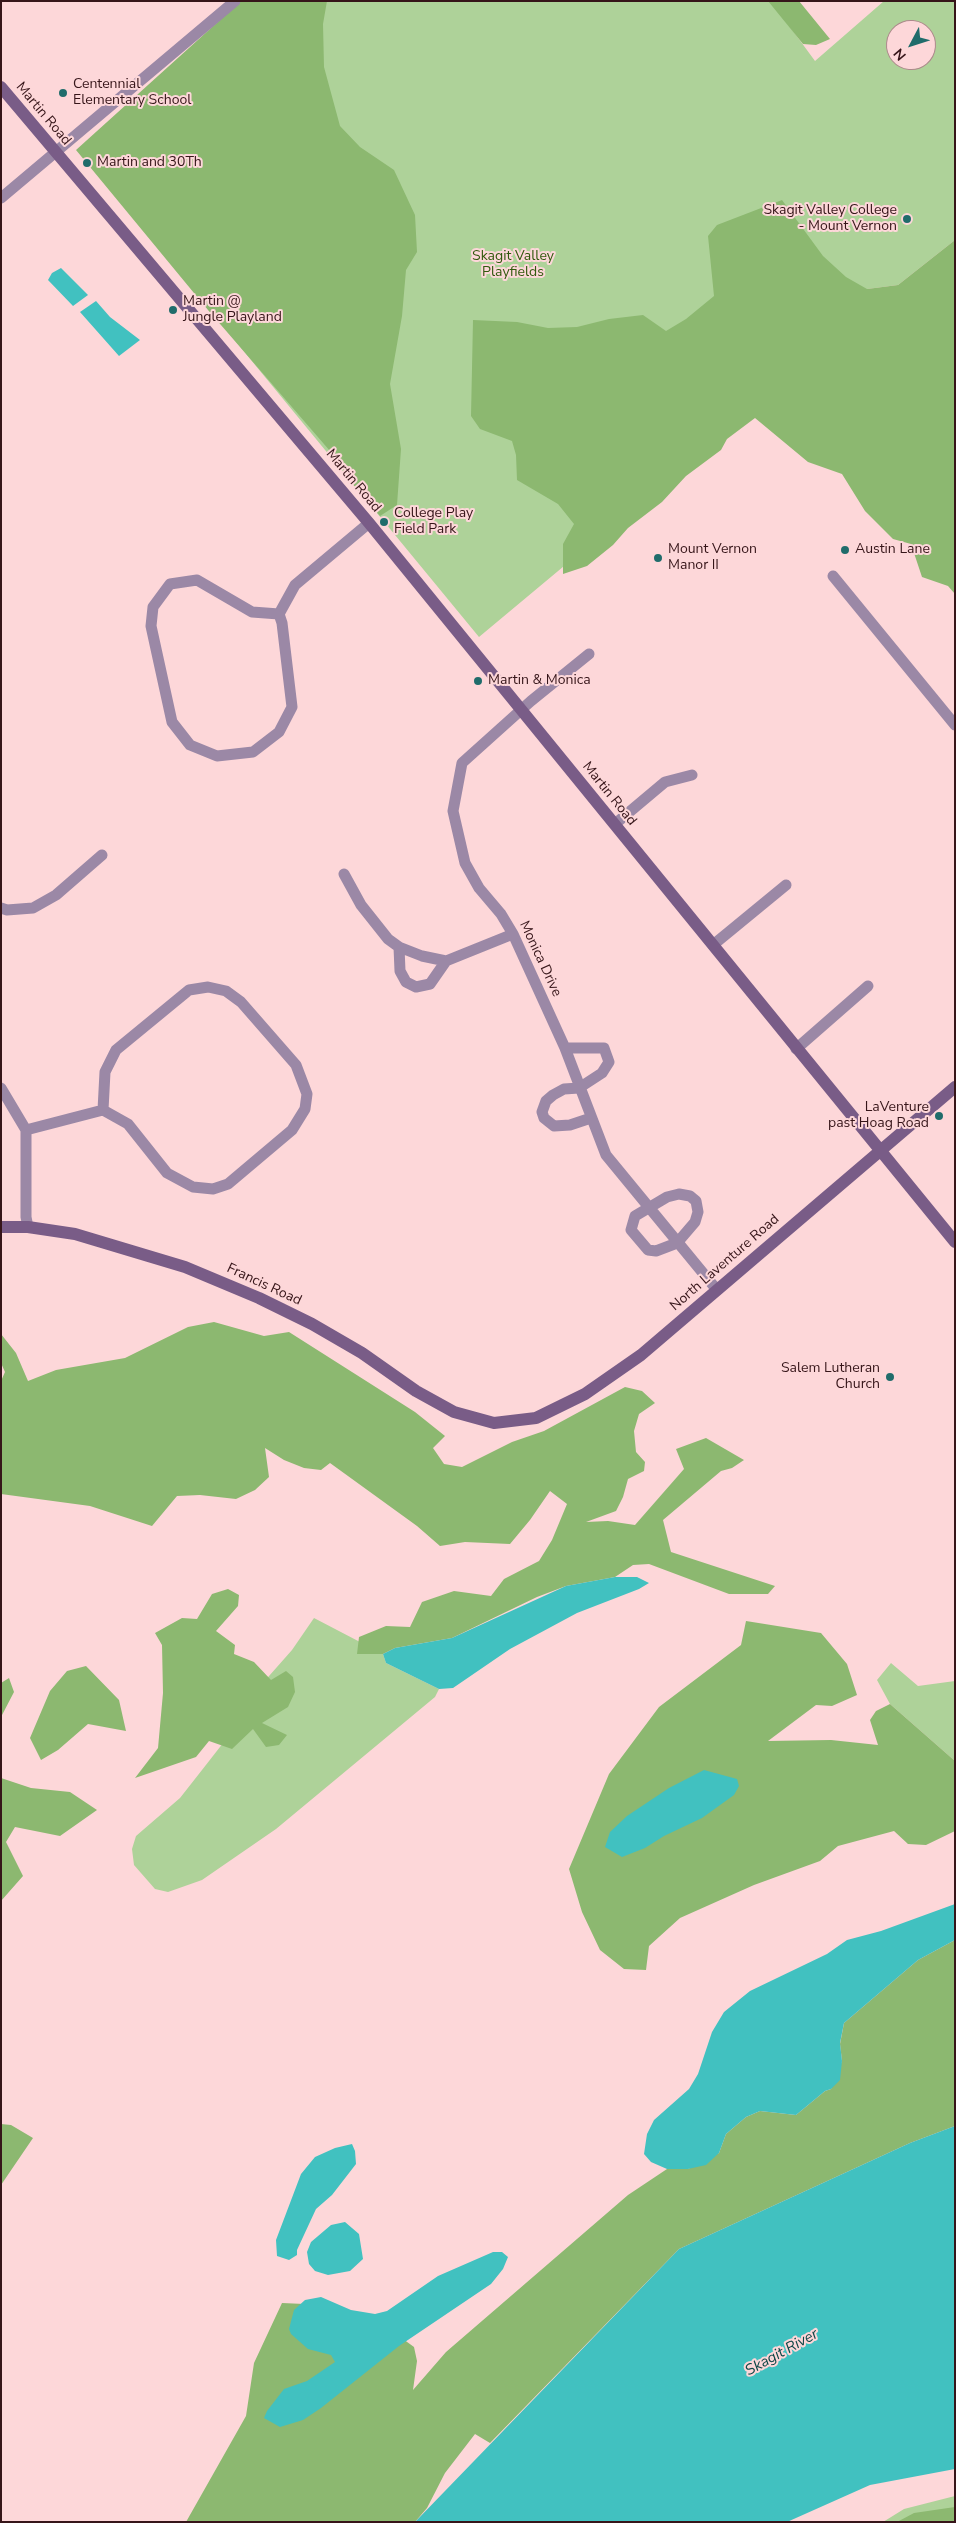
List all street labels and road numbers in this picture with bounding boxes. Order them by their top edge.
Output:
street label: Martin Road [12,79,74,149]
street label: Martin Road [322,446,384,516]
street label: Martin Road [578,759,640,829]
street label: Monica Drive [515,918,565,1000]
street label: North Laventure Road [667,1211,783,1315]
street label: Francis Road [224,1260,304,1310]

